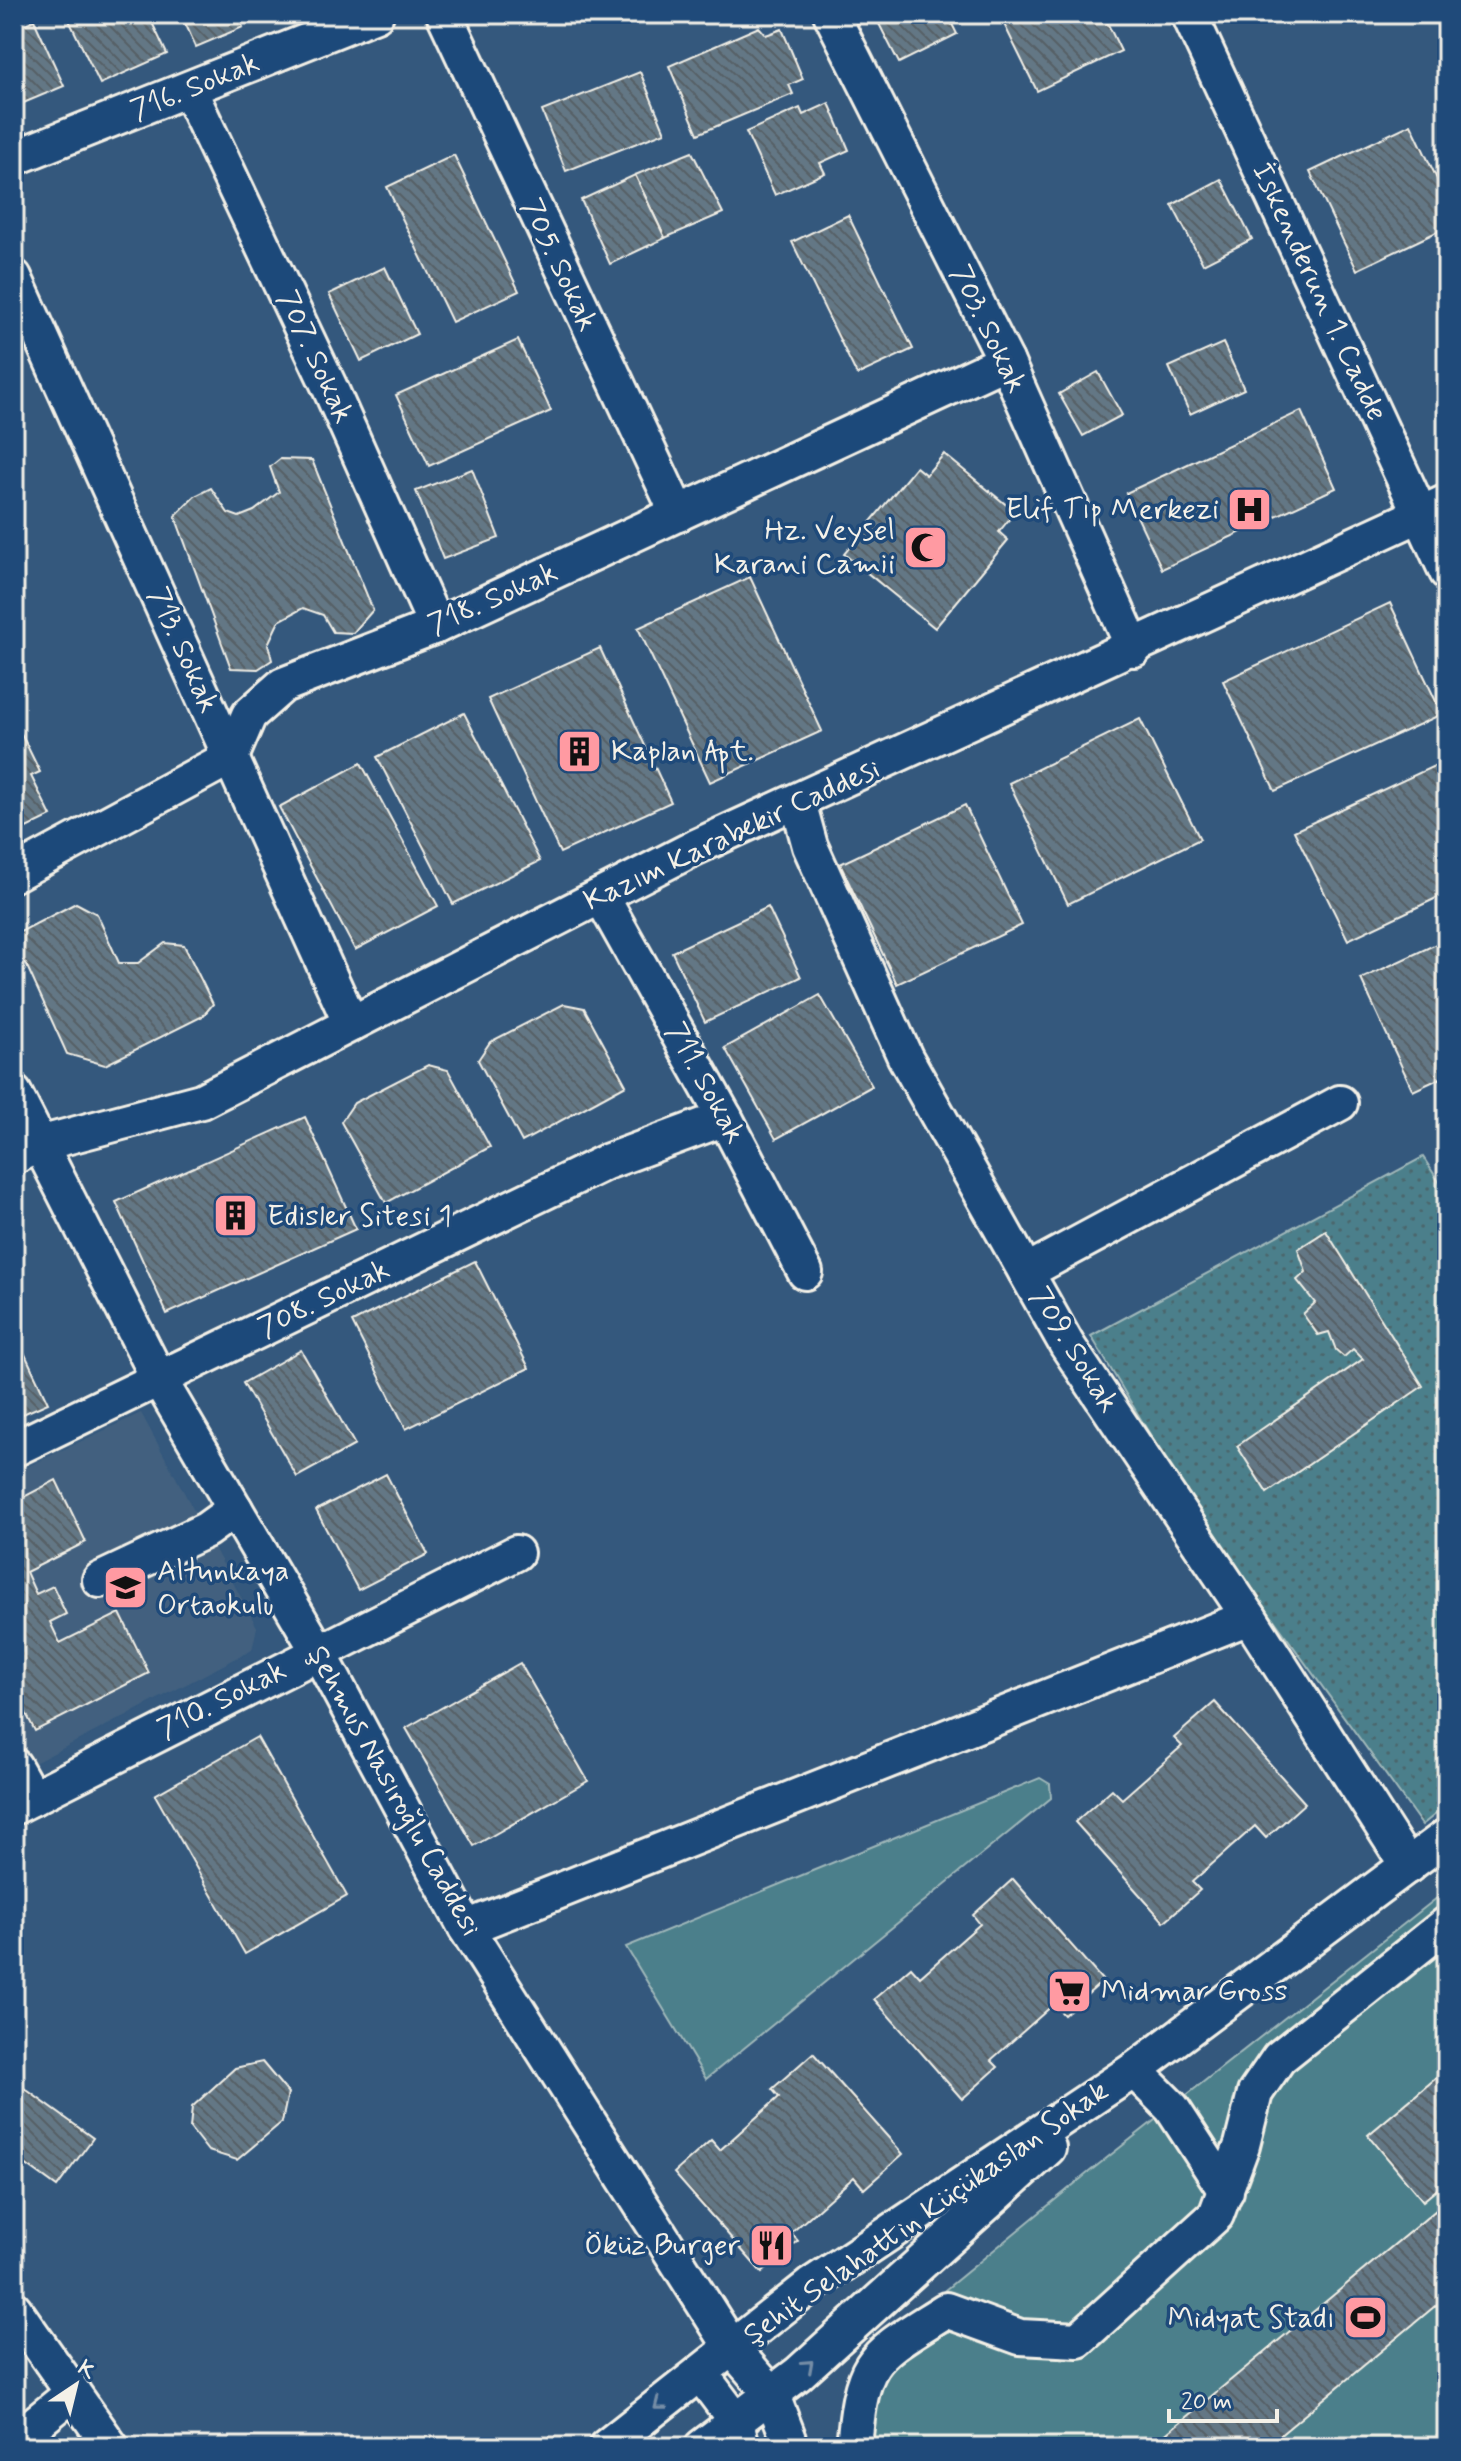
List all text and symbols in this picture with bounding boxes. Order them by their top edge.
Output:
street label: 716. Sokak [125,43,265,130]
street label: İskenderun 1. Cadde [1242,157,1396,427]
street label: 705. Sokak [511,192,607,338]
street label: 703. Sokak [940,258,1036,400]
street label: 707. Sokak [267,284,363,430]
hospital icon: Elif Tıp Merkezi [1226,485,1274,533]
place label: Elif Tıp Merkezi [1006,490,1219,529]
place label: Hz. Veysel Karani Camii [714,511,895,584]
mosque icon: Hz. Veysel Karani Camii [902,523,950,571]
street label: 718. Sokak [422,553,564,645]
street label: 713. Sokak [138,581,228,719]
building icon: Kaplan Apt. [556,727,604,775]
place label: Kaplan Apt. [611,732,754,774]
street label: Kazım Karabekir Caddesi [578,749,886,921]
street label: 711. Sokak [656,1015,754,1151]
building icon: Edisler Sitesi 1 [212,1192,260,1240]
place label: Edisler Sitesi 1 [267,1197,452,1236]
street label: 708. Sokak [252,1250,396,1348]
street label: 709. Sokak [1020,1280,1128,1420]
place label: Altunkaya Ortaokulu [157,1552,290,1625]
school or university icon: Altunkaya Ortaokulu [102,1564,150,1612]
street label: Şehmus Nasıroğlu Caddesi [298,1639,490,1943]
street label: 710. Sokak [151,1651,293,1749]
supermarket icon: Midmar Gross [1046,1967,1094,2015]
place label: Midmar Gross [1101,1972,1288,2011]
street label: Şehit Selahattin Küçükaslan Sokak [736,2072,1116,2354]
restaurant icon: Öküz Burger [747,2221,795,2269]
place label: Öküz Burger [584,2226,741,2265]
sports icon: Midyat Stadı [1342,2294,1390,2342]
place label: Midyat Stadı [1167,2299,1335,2338]
north arrow [36,2345,116,2425]
text: K [72,2354,101,2386]
one-way arrow [799,2360,813,2374]
scale bar [1169,2373,1277,2423]
text: 20 m [1181,2387,1232,2418]
one-way arrow [653,2396,668,2410]

